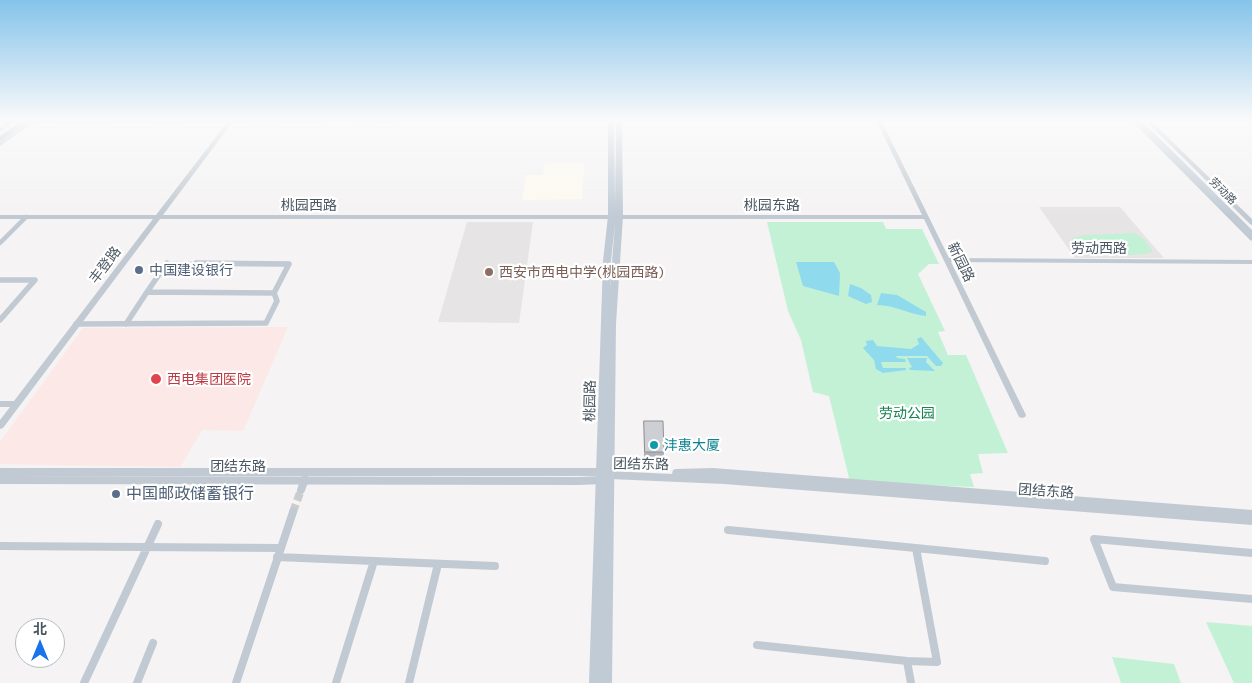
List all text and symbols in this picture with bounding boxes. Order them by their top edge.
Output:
street label: 劳动路 [1207,175,1239,207]
street label: 桃园西路 [281,197,337,213]
street label: 桃园东路 [744,197,800,213]
street label: 新园路 [944,239,978,285]
street label: 劳动西路 [1071,240,1127,256]
street label: 丰登路 [86,243,124,287]
place label: 中国建设银行 [149,262,233,278]
marker: 中国建设银行 [133,264,145,276]
place label: 西安市西电中学(桃园西路) [499,264,664,280]
marker: 西安市西电中学(桃园西路) [483,266,495,278]
place label: 西电集团医院 [167,371,251,387]
marker: 西电集团医院 [149,372,163,386]
street label: 桃园路 [581,380,599,422]
park label: 劳动公园 [879,405,935,421]
place label: 沣惠大厦 [664,437,720,453]
marker: 沣惠大厦 [648,439,660,451]
street label: 团结东路 [613,455,669,473]
street label: 团结东路 [210,458,266,474]
street label: 团结东路 [1017,481,1075,501]
place label: 中国邮政储蓄银行 [126,484,254,504]
marker: 中国邮政储蓄银行 [110,488,122,500]
north arrow [15,618,65,668]
text: 北 [33,620,47,637]

